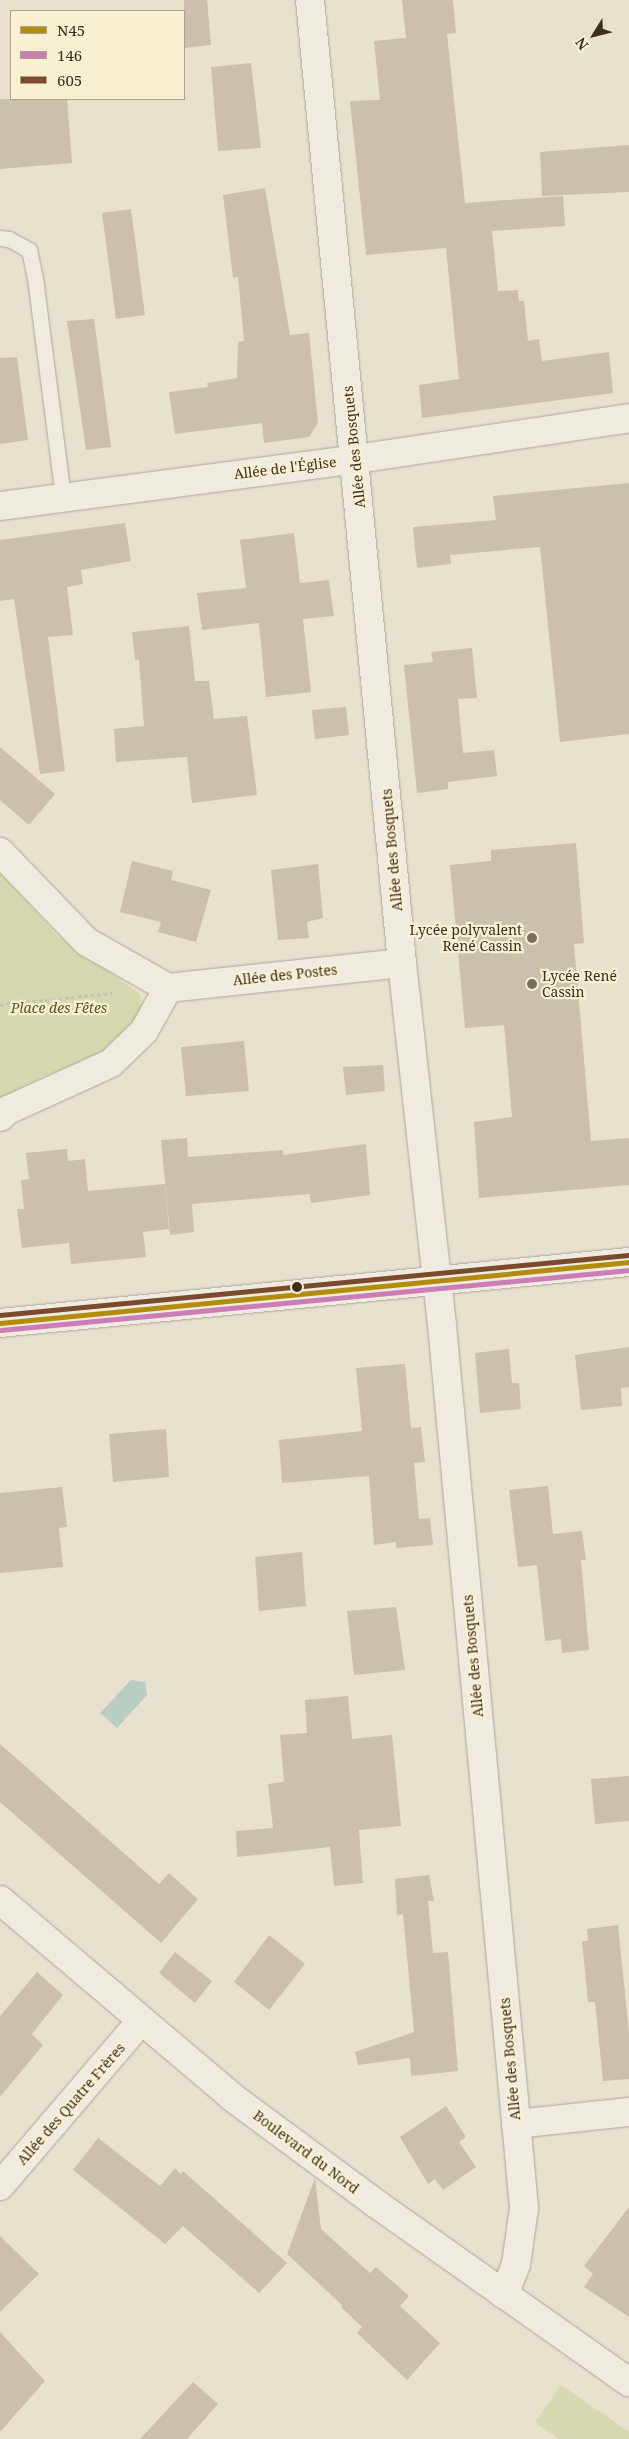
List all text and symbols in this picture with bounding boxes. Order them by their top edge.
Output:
legend [10,10,185,100]
north arrow [569,10,619,60]
text: N45 [57,20,85,40]
text: N [571,34,592,54]
text: 146 [57,45,82,65]
text: 605 [57,70,82,90]
street label: Allée des Bosquets [339,385,369,509]
street label: Allée de l'Église [233,453,337,483]
street label: Allée des Bosquets [378,788,406,912]
place label: Lycée polyvalent René Cassin [410,922,522,954]
marker: Lycée polyvalent René Cassin [526,932,538,944]
street label: Allée des Postes [232,961,338,989]
place label: Lycée René Cassin [542,968,617,1000]
marker: Lycée René Cassin [526,978,538,990]
park label: Place des Fêtes [11,1000,107,1016]
unlabelled marker [292,1282,302,1292]
street label: Allée des Bosquets [459,1594,487,1718]
street label: Allée des Bosquets [496,1997,524,2121]
street label: Allée des Quatre Frères [14,2040,128,2168]
street label: Boulevard du Nord [250,2107,362,2197]

